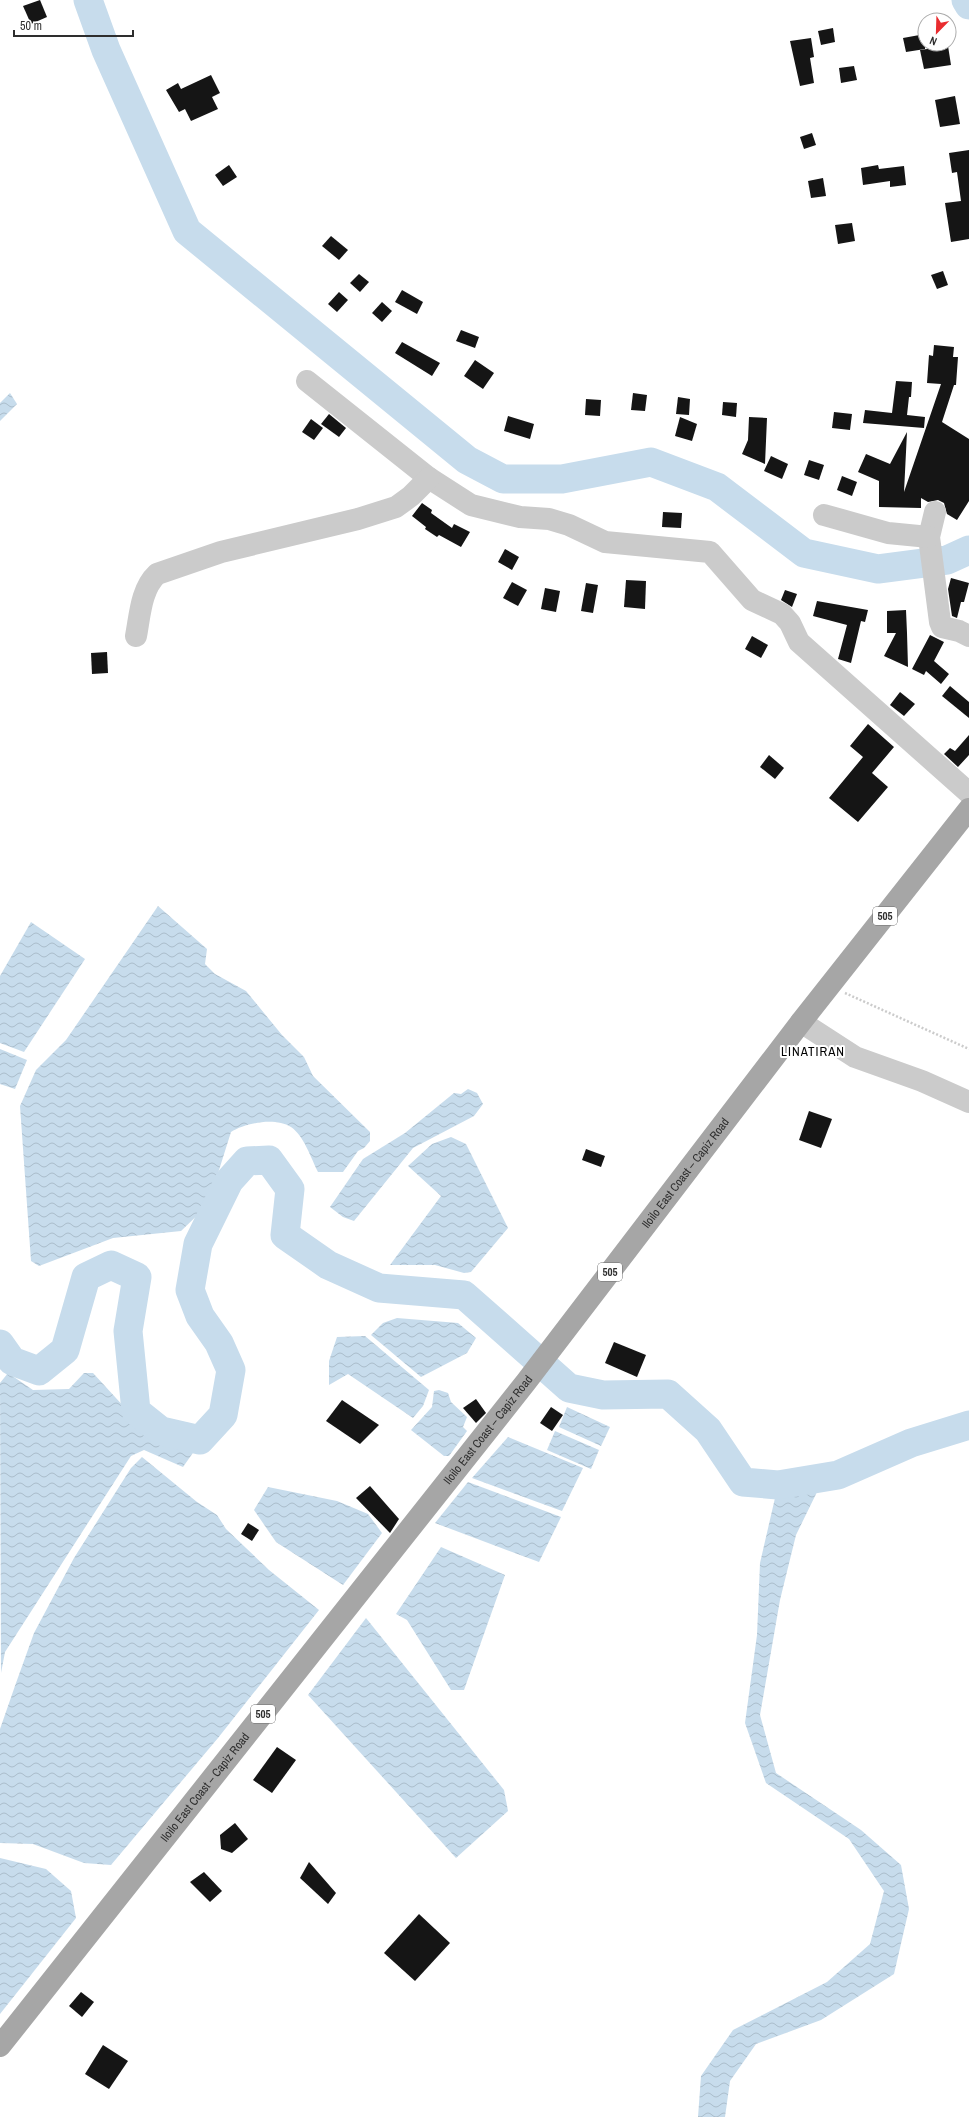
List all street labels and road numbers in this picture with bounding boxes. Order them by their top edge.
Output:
road number: 505 [873,907,897,925]
street label: Iloilo East Coast – Capiz Road [638,1115,733,1232]
road number: 505 [598,1263,622,1281]
street label: Iloilo East Coast – Capiz Road [440,1372,536,1488]
road number: 505 [251,1705,275,1723]
street label: Iloilo East Coast – Capiz Road [157,1729,253,1845]

